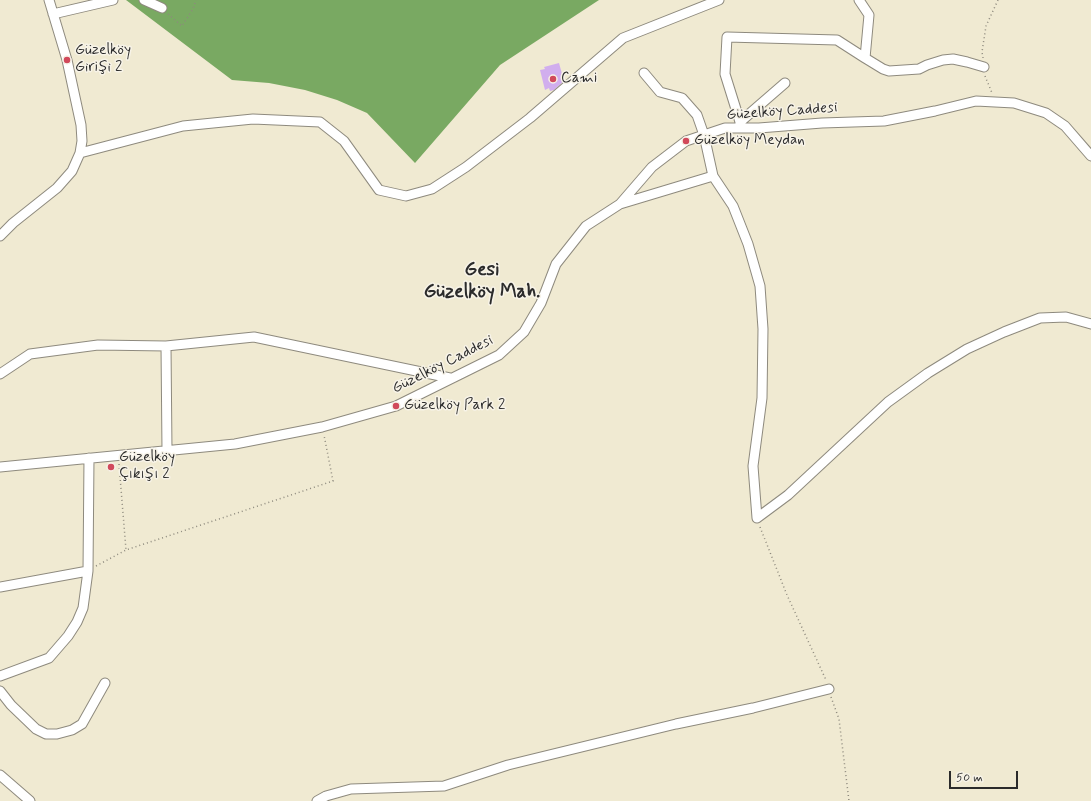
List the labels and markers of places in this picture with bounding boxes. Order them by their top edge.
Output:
place label: Güzelköy Girişi 2 [75,42,131,77]
marker: Güzelköy Girişi 2 [62,55,72,65]
place label: Cami [561,70,597,88]
marker: Cami [548,74,558,84]
place label: Güzelköy Meydan [694,132,805,150]
marker: Güzelköy Meydan [681,136,691,146]
place label: Güzelköy Park 2 [404,397,505,415]
marker: Güzelköy Park 2 [391,401,401,411]
place label: Güzelköy Çıkışı 2 [119,449,175,484]
marker: Güzelköy Çıkışı 2 [106,462,116,472]

